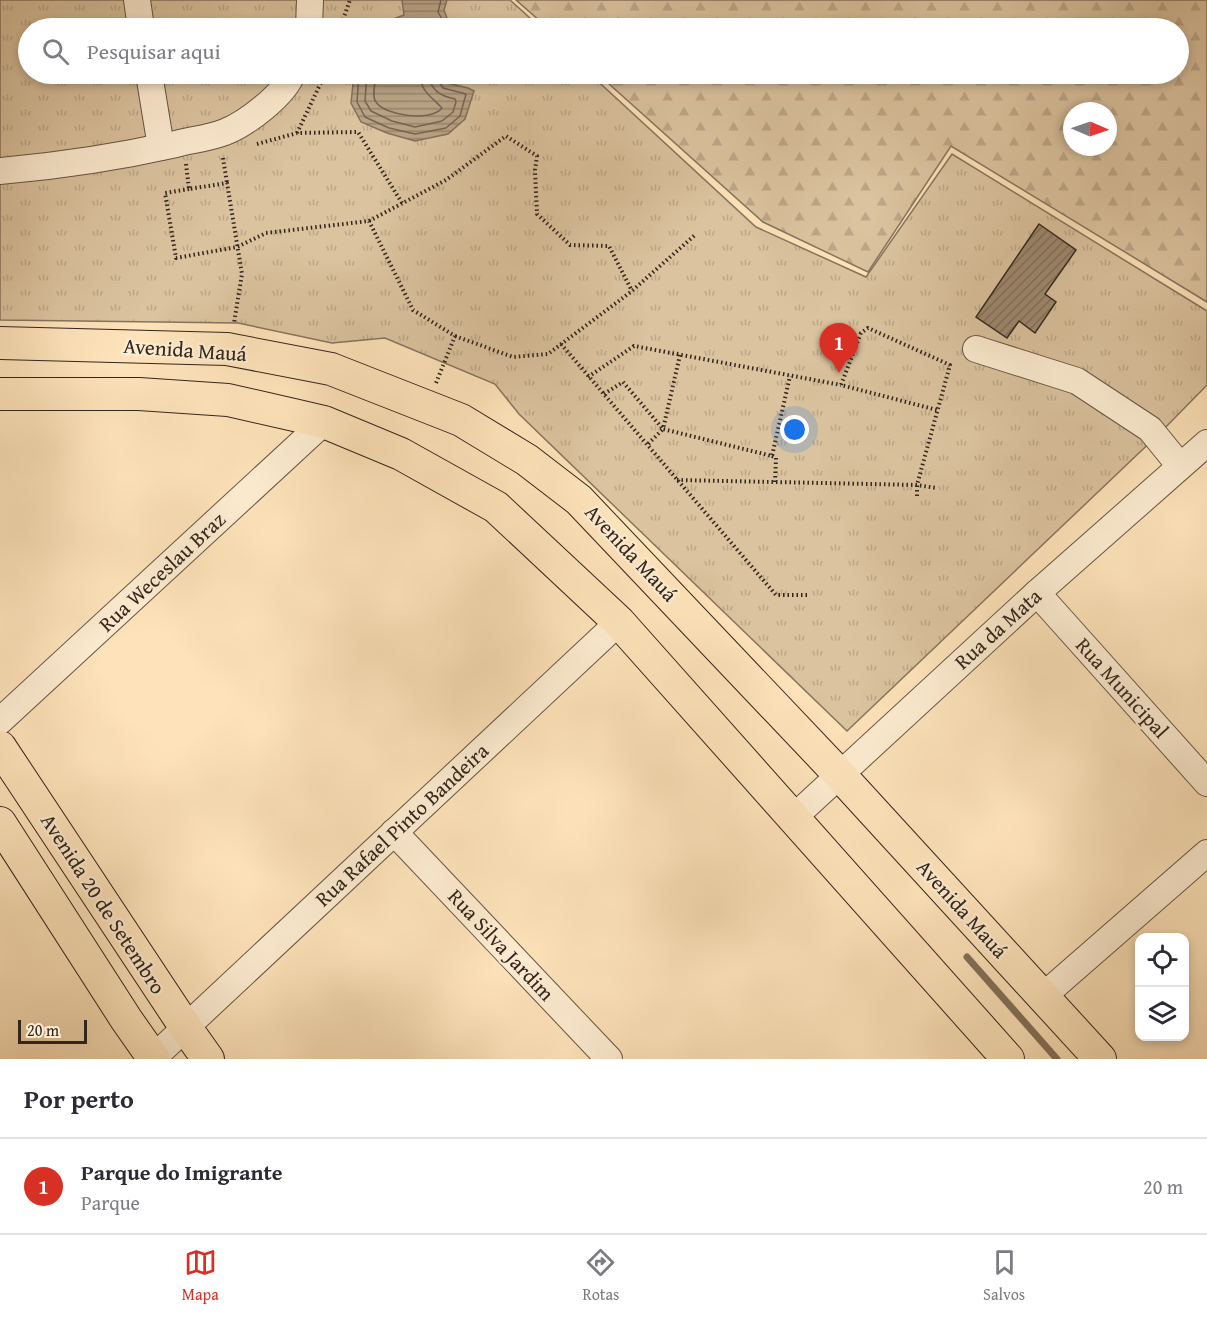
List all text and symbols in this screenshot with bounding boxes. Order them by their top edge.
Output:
search box [18,18,1189,84]
icon: search [39,35,72,68]
text: Pesquisar aqui [87,35,221,67]
north arrow [1063,102,1117,156]
pin: 1 [820,324,858,373]
street label: Avenida Mauá [122,330,248,369]
your location [780,415,809,444]
street label: Avenida Mauá [578,497,685,608]
street label: Rua Weceslau Braz [91,504,232,639]
street label: Rua da Mata [947,581,1048,676]
street label: Rua Municipal [1068,630,1176,745]
street label: Rua Rafael Pinto Bandeira [308,736,496,914]
street label: Avenida 20 de Setembro [33,807,174,1000]
street label: Avenida Mauá [910,852,1015,965]
street label: Rua Silva Jardim [441,881,562,1008]
map controls [1135,933,1189,1041]
button: locate [1135,933,1189,987]
button: layers [1135,987,1189,1041]
scale bar [18,1017,87,1044]
text: 20 m [27,1018,59,1042]
text: Por perto [24,1079,134,1118]
text: Parque do Imigrante [81,1156,283,1188]
text: 1 [38,1172,49,1201]
text: 20 m [1143,1172,1183,1201]
text: Parque [81,1188,140,1217]
tab: Mapa [182,1246,219,1306]
tab: Rotas [582,1246,619,1306]
tab: Salvos [983,1246,1025,1306]

